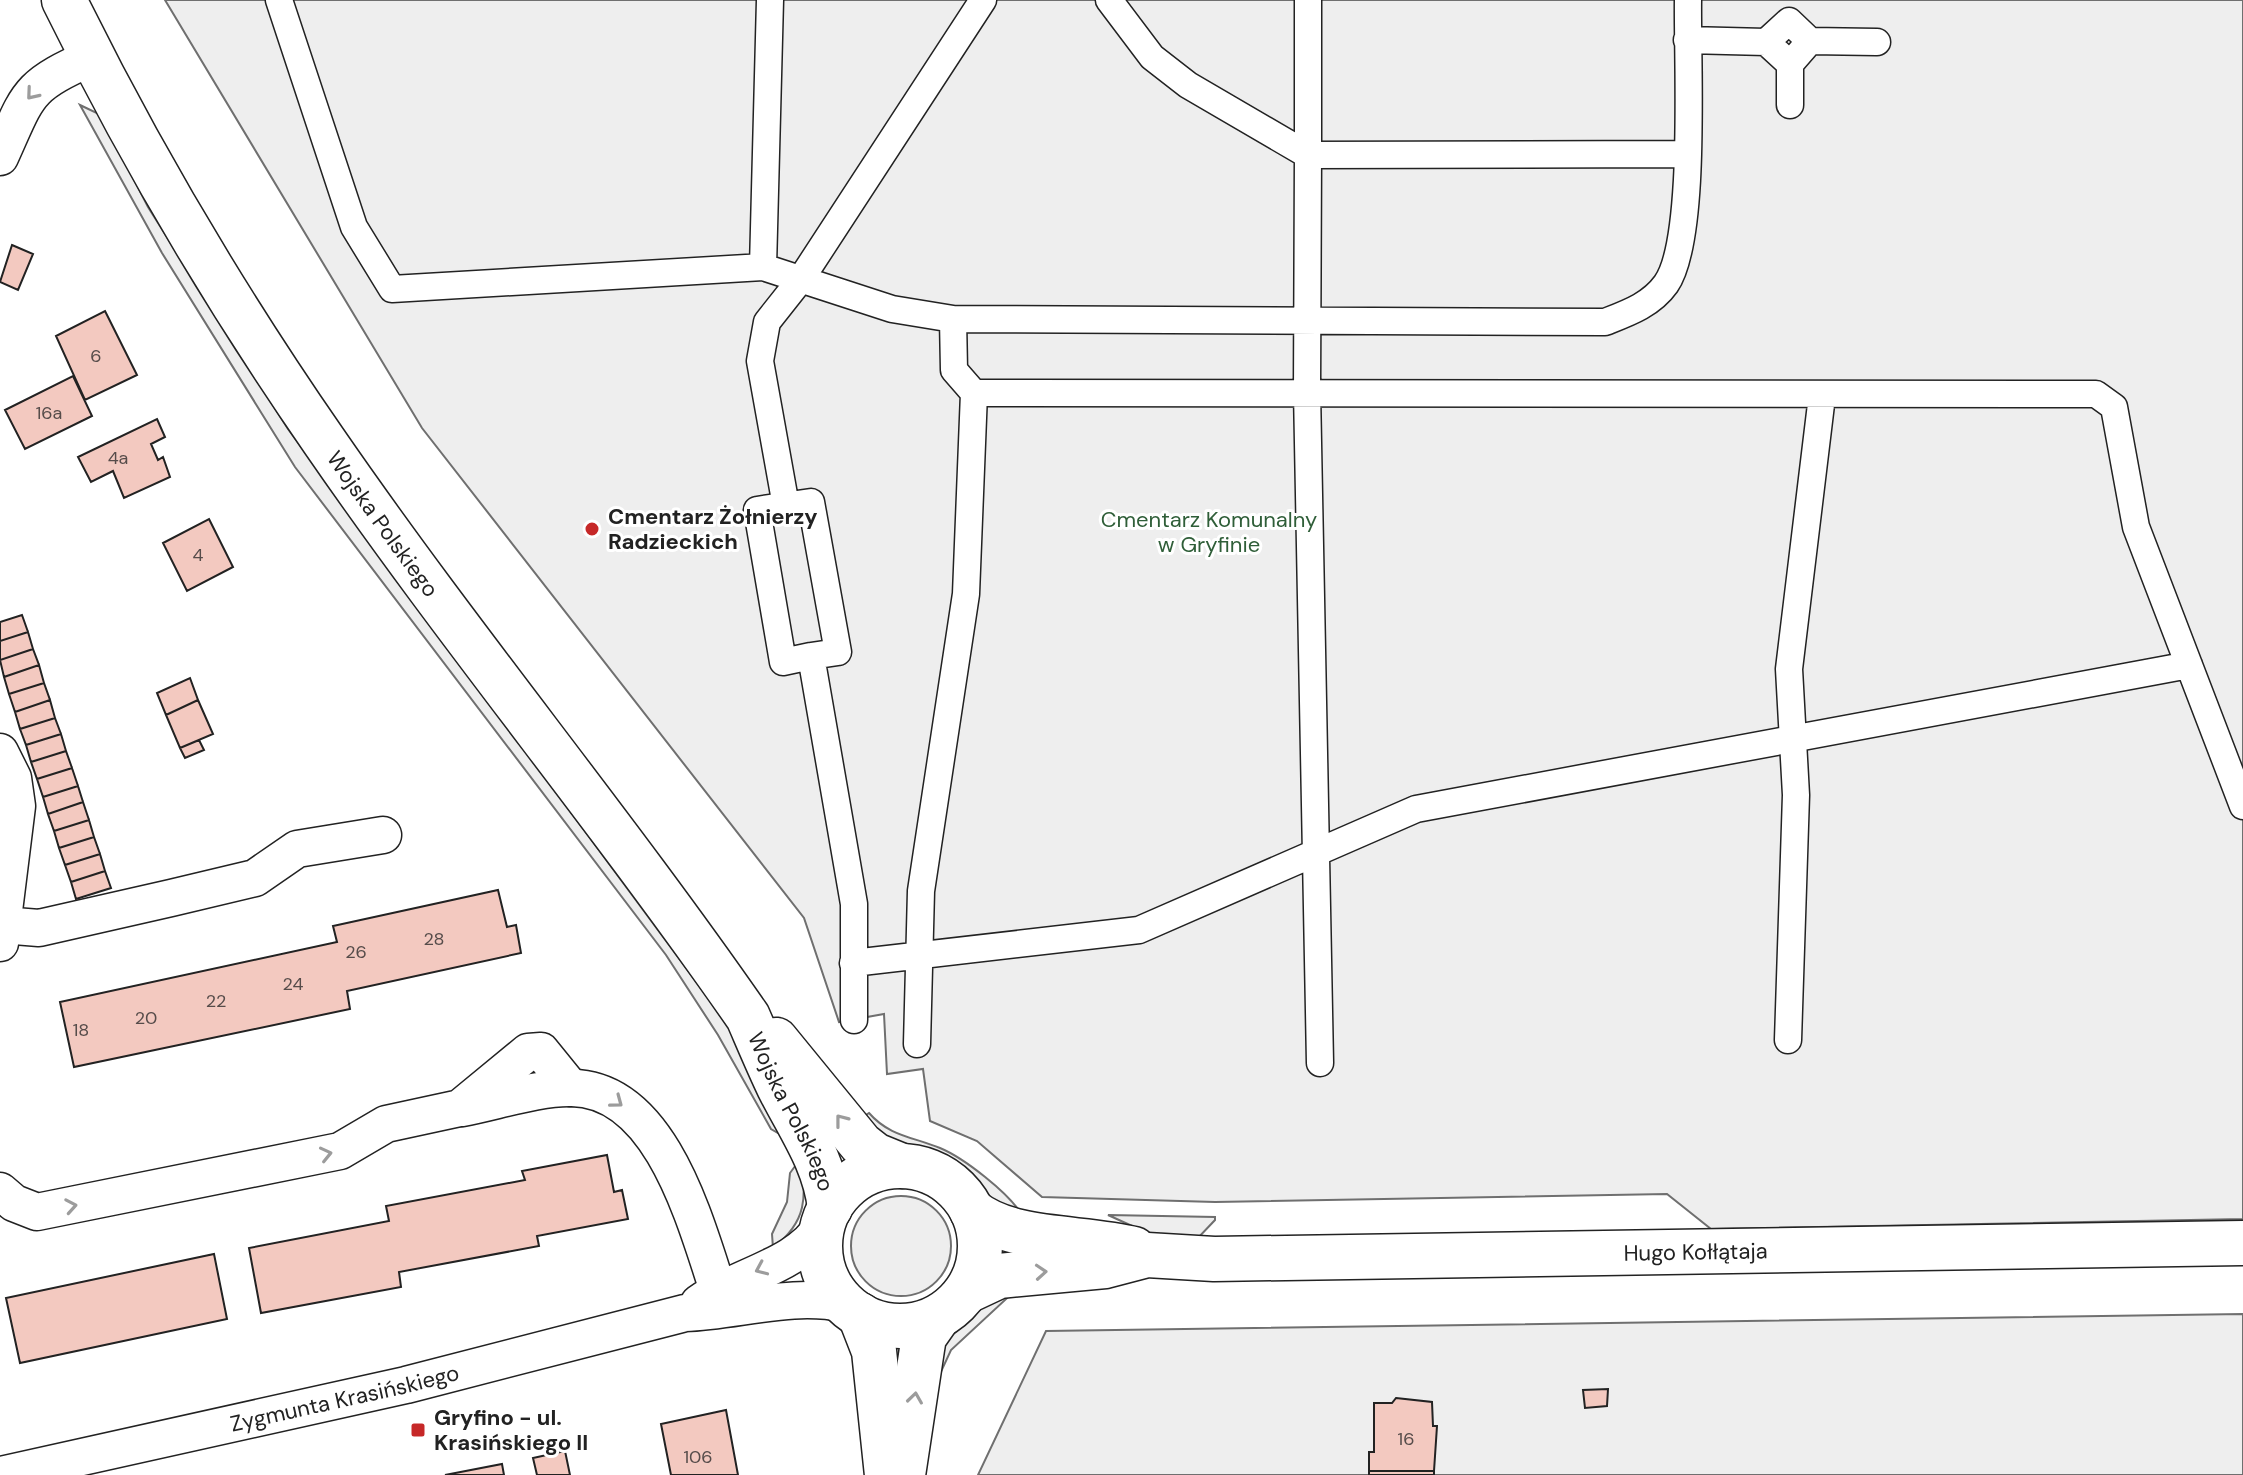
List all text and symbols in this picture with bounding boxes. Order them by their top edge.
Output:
one-way arrow [27,84,42,99]
house number: 6 [90,344,102,368]
house number: 16a [36,401,62,425]
street label: Wojska Polskiego [320,445,445,603]
house number: 4a [108,446,128,470]
place label: Cmentarz Żołnierzy Radzieckich [608,502,818,556]
park label: Cmentarz Komunalny w Gryfinie [1101,505,1317,559]
marker: Cmentarz Żołnierzy Radzieckich [583,520,601,538]
house number: 4 [193,543,204,567]
house number: 28 [423,927,445,951]
house number: 26 [345,940,367,964]
house number: 24 [283,972,304,996]
house number: 22 [206,989,226,1013]
house number: 20 [135,1006,157,1030]
house number: 18 [73,1018,89,1042]
street label: Wojska Polskiego [741,1028,841,1194]
one-way arrow [608,1093,623,1107]
one-way arrow [836,1114,850,1129]
one-way arrow [319,1146,332,1163]
one-way arrow [65,1199,78,1216]
street label: Hugo Kołłątaja [1623,1236,1768,1268]
one-way arrow [755,1260,769,1276]
one-way arrow [1035,1264,1048,1281]
street label: Zygmunta Krasińskiego [227,1358,462,1439]
one-way arrow [906,1391,923,1405]
place label: Gryfino - ul. Krasińskiego II [434,1403,588,1457]
marker: Gryfino - ul. Krasińskiego II [409,1421,427,1439]
house number: 16 [1398,1427,1414,1451]
house number: 106 [683,1445,713,1469]

